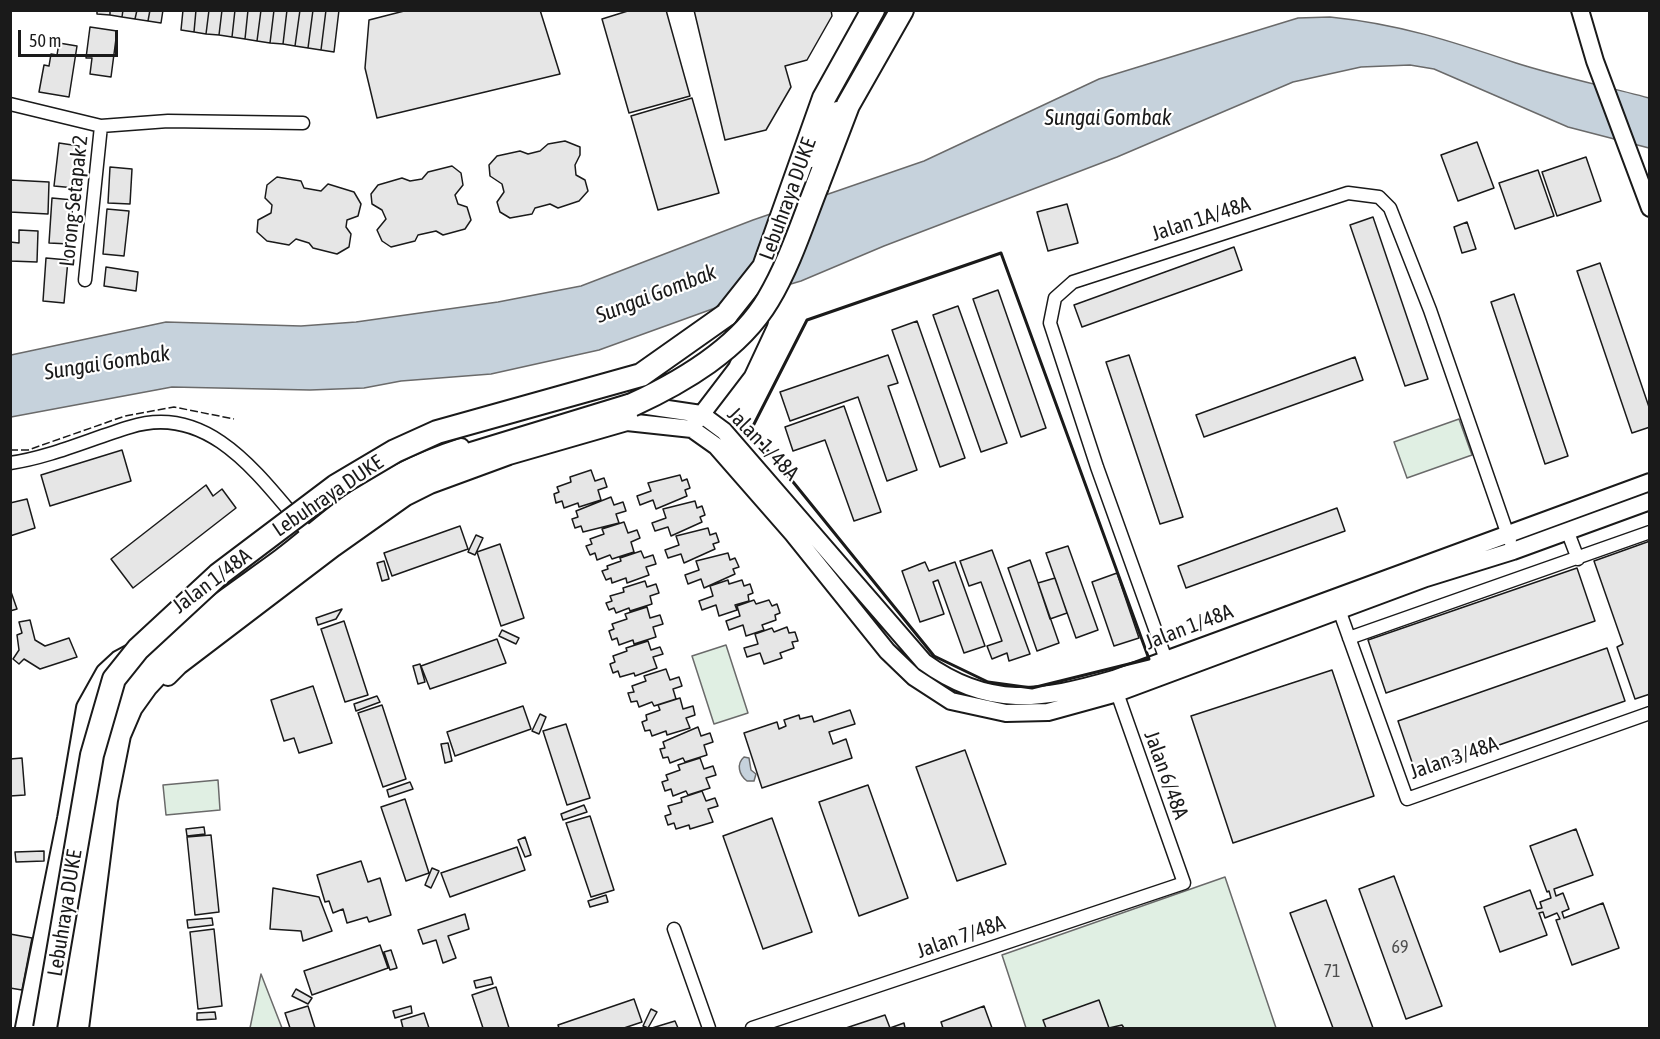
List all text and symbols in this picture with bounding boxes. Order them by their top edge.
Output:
scale bar [21,18,122,56]
text: 50 m [29,30,61,51]
water label: Sungai Gombak [1045,105,1171,131]
street label: Lorong Setapak 2 [55,134,93,268]
street label: Lebuhraya DUKE [754,135,822,263]
street label: Jalan 1A/48A [1149,191,1253,247]
water label: Sungai Gombak [592,259,720,329]
water label: Sungai Gombak [42,340,172,386]
street label: Jalan 1/48A [722,402,804,486]
street label: Lebuhraya DUKE [268,450,388,542]
street label: Jalan 1/48A [168,543,256,619]
street label: Jalan 1/48A [1142,599,1236,655]
street label: Jalan 6/48A [1138,728,1194,822]
street label: Jalan 3/48A [1406,731,1502,785]
street label: Lebuhraya DUKE [43,848,87,978]
street label: Jalan 7/48A [913,910,1009,964]
house number: 69 [1392,936,1408,958]
house number: 71 [1324,960,1340,982]

